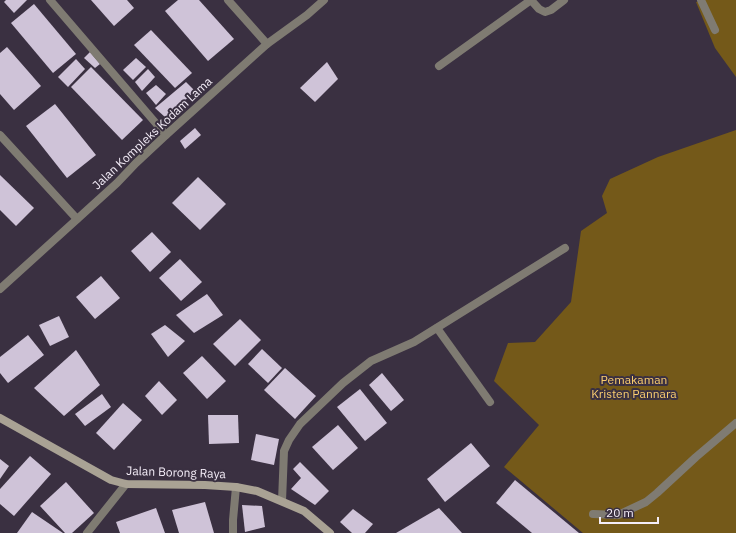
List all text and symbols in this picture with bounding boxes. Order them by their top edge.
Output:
street label: Jalan Kompleks Kodam Lama [89,73,215,192]
park label: Pemakaman Kristen Pannara [591,372,677,401]
street label: Jalan Borong Raya [126,463,227,481]
scale bar [600,499,658,525]
text: 20 m [606,505,634,520]

